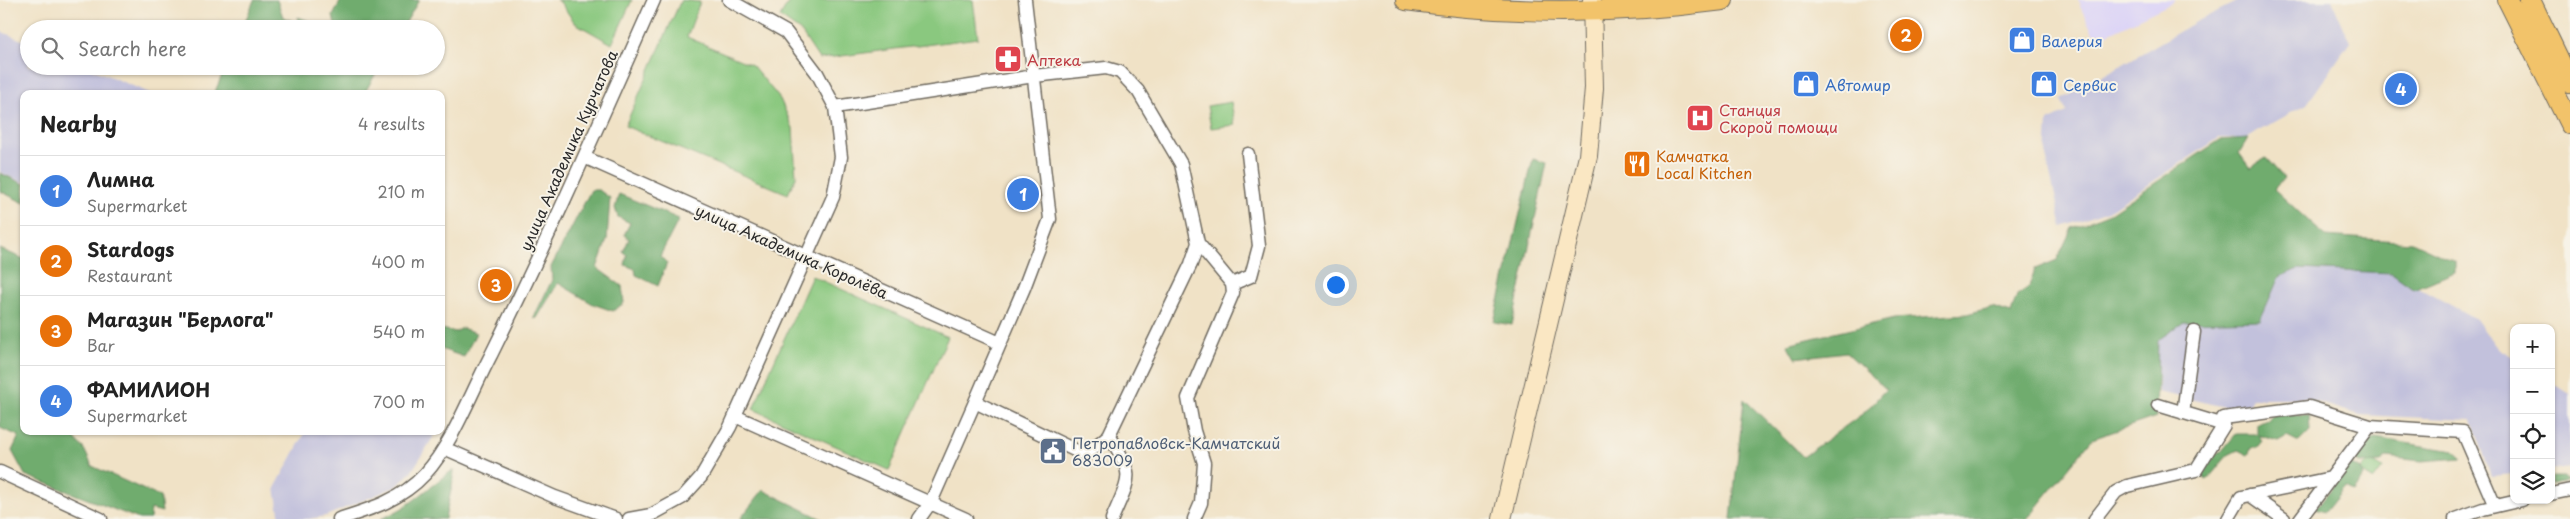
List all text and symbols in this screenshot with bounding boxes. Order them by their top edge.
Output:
pin: 2 [1890,16,1922,54]
search box [20,20,445,75]
shop icon: Валерия [2007,25,2037,55]
place label: Валерия [2041,29,2103,52]
icon: search [38,34,66,62]
text: Search here [78,34,187,62]
pharmacy icon: Аптека [993,44,1023,74]
street label: улица Академика Курчатова [513,45,623,254]
place label: Аптека [1027,48,1081,71]
shop icon: Автомир [1791,69,1821,99]
shop icon: Сервис [2029,69,2059,99]
pin: 4 [2385,70,2417,108]
place label: Автомир [1825,73,1891,96]
place label: Сервис [2063,73,2117,96]
place label: Станция Скорой помощи [1719,98,1838,138]
hospital icon: Станция Скорой помощи [1685,103,1715,133]
text: Nearby [40,107,117,139]
text: 4 results [358,111,425,135]
place label: Камчатка Local Kitchen [1656,144,1752,184]
restaurant icon: Камчатка Local Kitchen [1622,149,1652,179]
text: Лимна [87,165,155,193]
pin: 1 [1007,175,1039,213]
text: 1 [52,179,60,203]
text: 210 m [377,179,425,203]
text: Supermarket [87,193,187,217]
street label: улица Академика Королёва [692,198,893,304]
text: Stardogs [87,235,174,263]
text: 2 [50,249,62,273]
text: 400 m [372,249,425,273]
text: Restaurant [87,263,173,287]
pin: 3 [480,266,512,304]
your location [1323,272,1349,298]
text: Магазин "Берлога" [87,305,273,333]
text: 3 [51,319,61,343]
text: 540 m [372,319,425,343]
map controls [2510,324,2555,504]
button: + [2510,324,2555,369]
text: Bar [87,333,115,357]
button: − [2510,369,2555,414]
text: ФАМИЛИОН [87,375,210,403]
text: 4 [51,389,61,413]
text: 700 m [373,389,425,413]
text: Supermarket [87,403,187,427]
button: locate [2510,414,2555,459]
place label: Петропавловск-Камчатский 683009 [1072,431,1280,471]
public building icon: Петропавловск-Камчатский 683009 [1038,436,1068,466]
button: layers [2510,459,2555,504]

